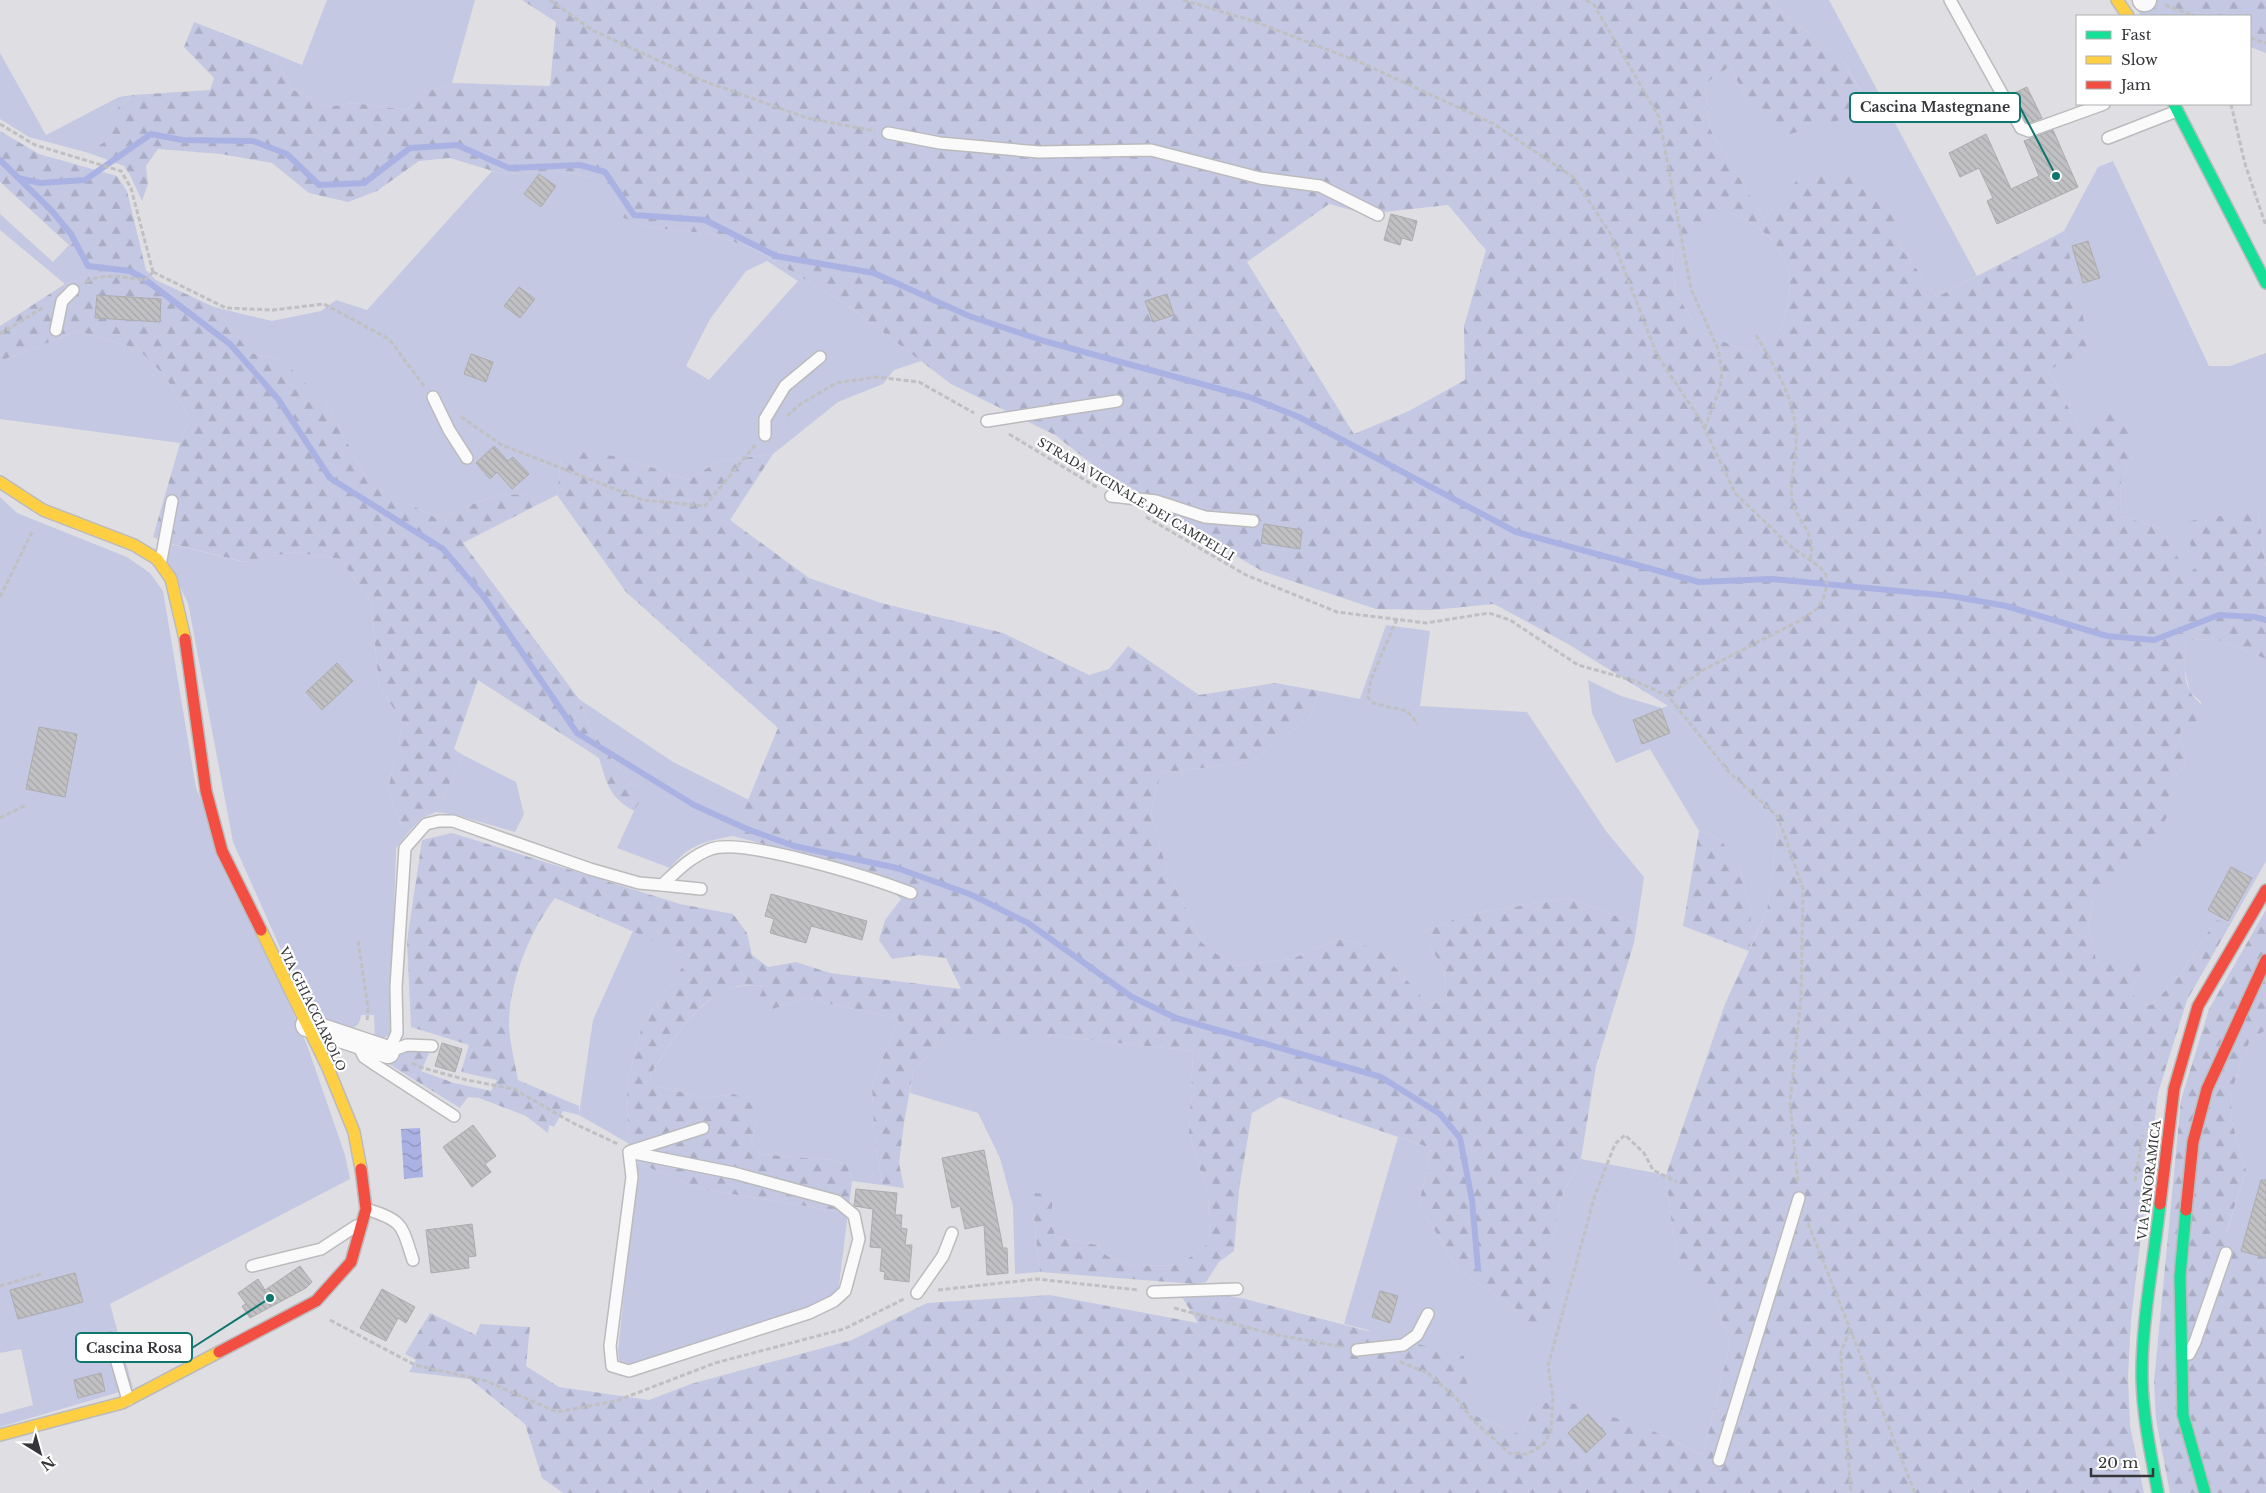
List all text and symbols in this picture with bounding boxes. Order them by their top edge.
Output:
legend [2076,15,2251,105]
text: Fast [2121,25,2152,44]
text: Slow [2121,50,2158,69]
text: Jam [2119,75,2151,94]
callout: Cascina Mastegnane [1850,93,2020,122]
text: Cascina Mastegnane [1860,98,2010,116]
street label: STRADA VICINALE DEI CAMPELLI [1035,434,1237,564]
street label: VIA GHIACCIAROLO [276,944,350,1073]
street label: VIA PANORAMICA [2134,1118,2164,1242]
callout: Cascina Rosa [76,1333,192,1362]
text: Cascina Rosa [86,1339,182,1357]
north arrow [15,1428,65,1478]
scale bar [2091,1446,2154,1478]
text: N [37,1452,58,1475]
text: 20 m [2098,1453,2138,1472]

